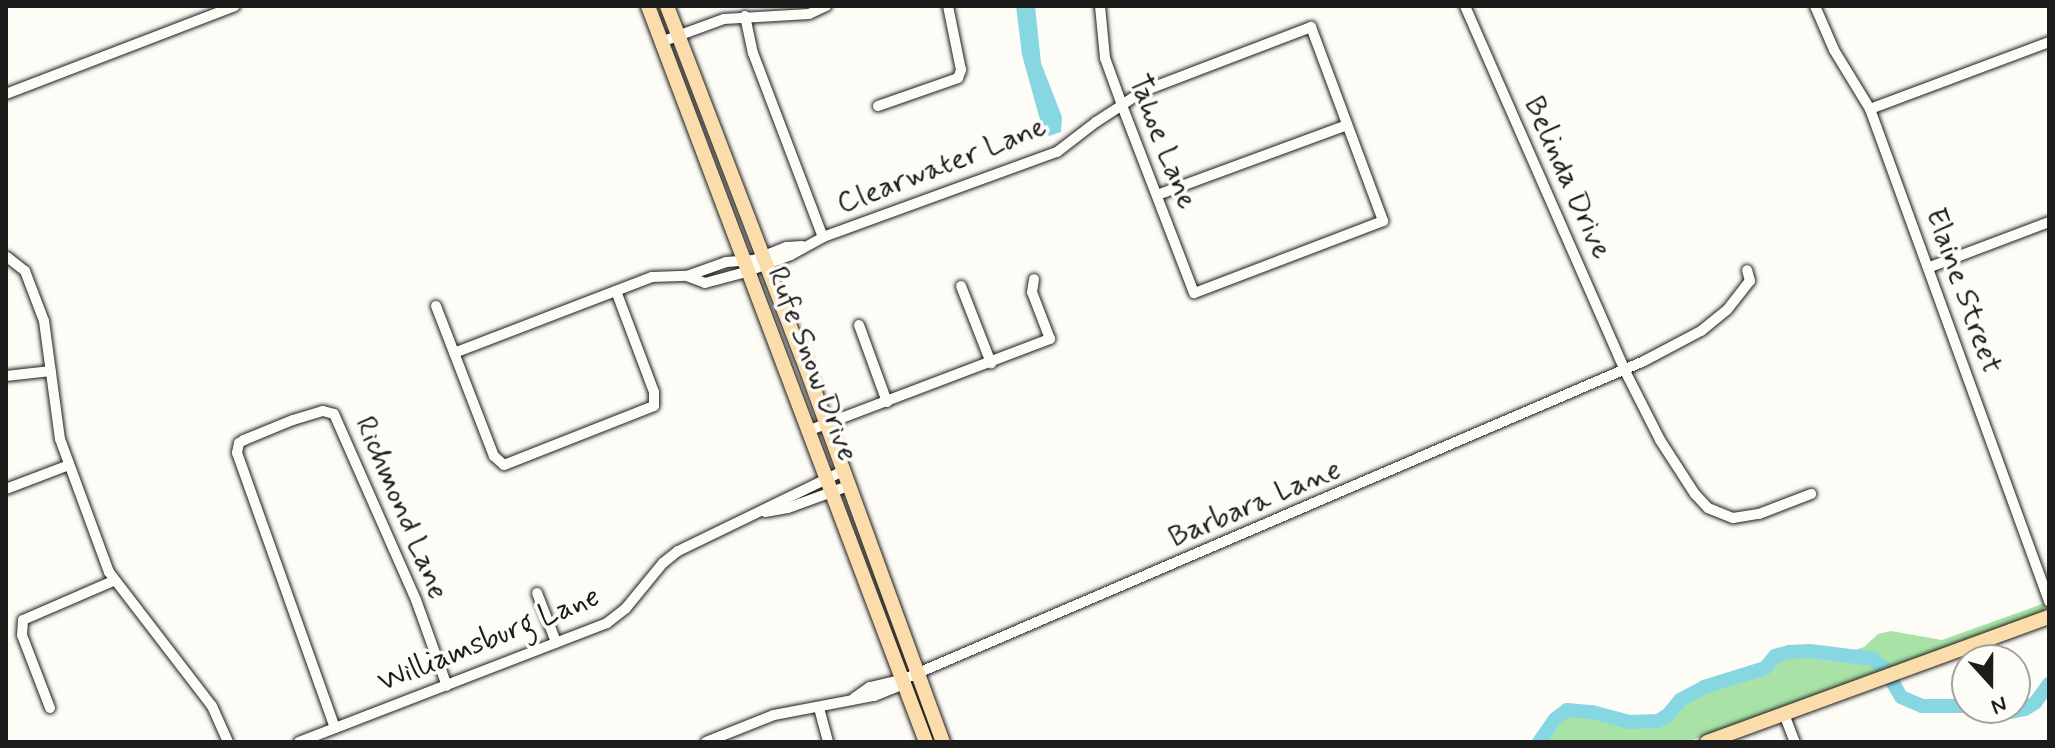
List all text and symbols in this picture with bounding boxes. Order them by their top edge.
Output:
street label: Tahoe Lane [1120,69,1204,215]
street label: Belinda Drive [1516,93,1618,263]
street label: Clearwater Lane [832,109,1052,223]
street label: Elaine Street [1917,204,2009,378]
street label: Rufe Snow Drive [758,260,866,468]
street label: Richmond Lane [346,411,456,605]
street label: Barbara Lane [1165,452,1345,556]
street label: Williamsburg Lane [372,579,606,701]
north arrow [1951,644,2031,724]
text: N [1987,689,2011,720]

